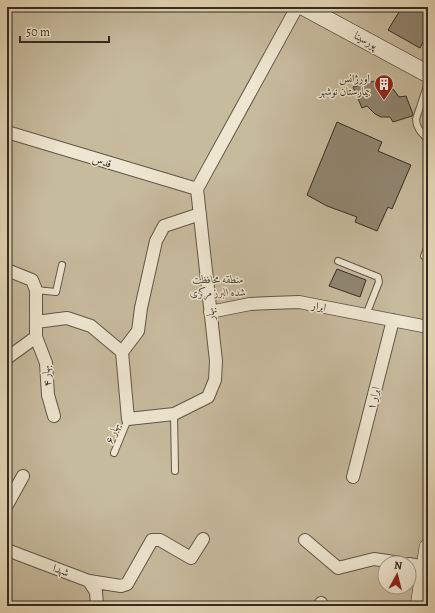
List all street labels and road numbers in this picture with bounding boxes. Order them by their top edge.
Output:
street label: پورسینا [351,28,381,53]
street label: قدس [90,151,113,171]
street label: ابرار [309,298,327,315]
street label: بهار [202,307,219,322]
street label: بهار ۴ [38,365,55,387]
street label: ابرار ۱ [363,385,384,411]
street label: بهار ۶ [102,420,123,446]
street label: شهدا [50,561,71,580]

